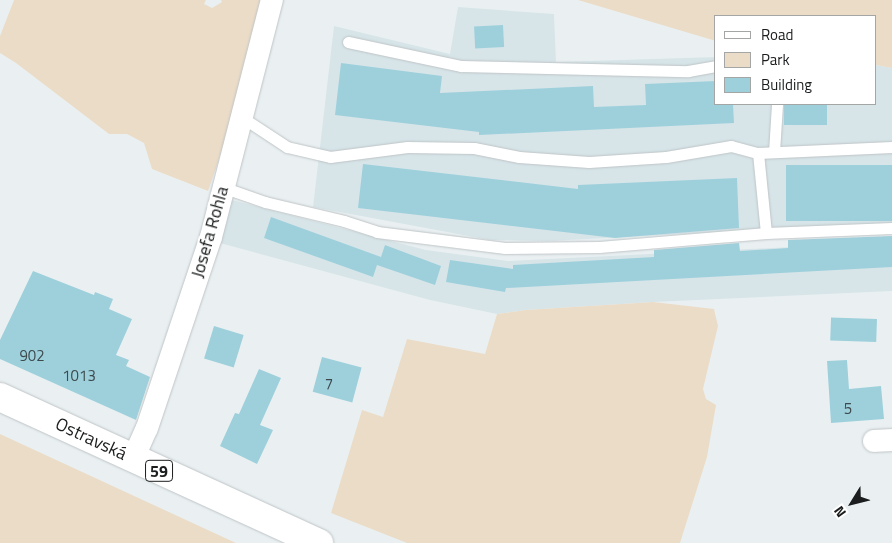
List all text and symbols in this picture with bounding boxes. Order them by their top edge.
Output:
legend [714,15,877,105]
text: Road [761,23,793,46]
text: Park [761,48,790,71]
text: Building [761,73,812,96]
street label: Josefa Rohla [187,184,233,280]
house number: 902 [19,347,45,365]
house number: 1013 [62,367,96,385]
house number: 7 [325,375,333,393]
house number: 5 [844,400,852,418]
street label: Ostravská [52,413,130,465]
road number: 59 [144,458,174,484]
north arrow [827,478,877,528]
text: N [828,502,851,522]

